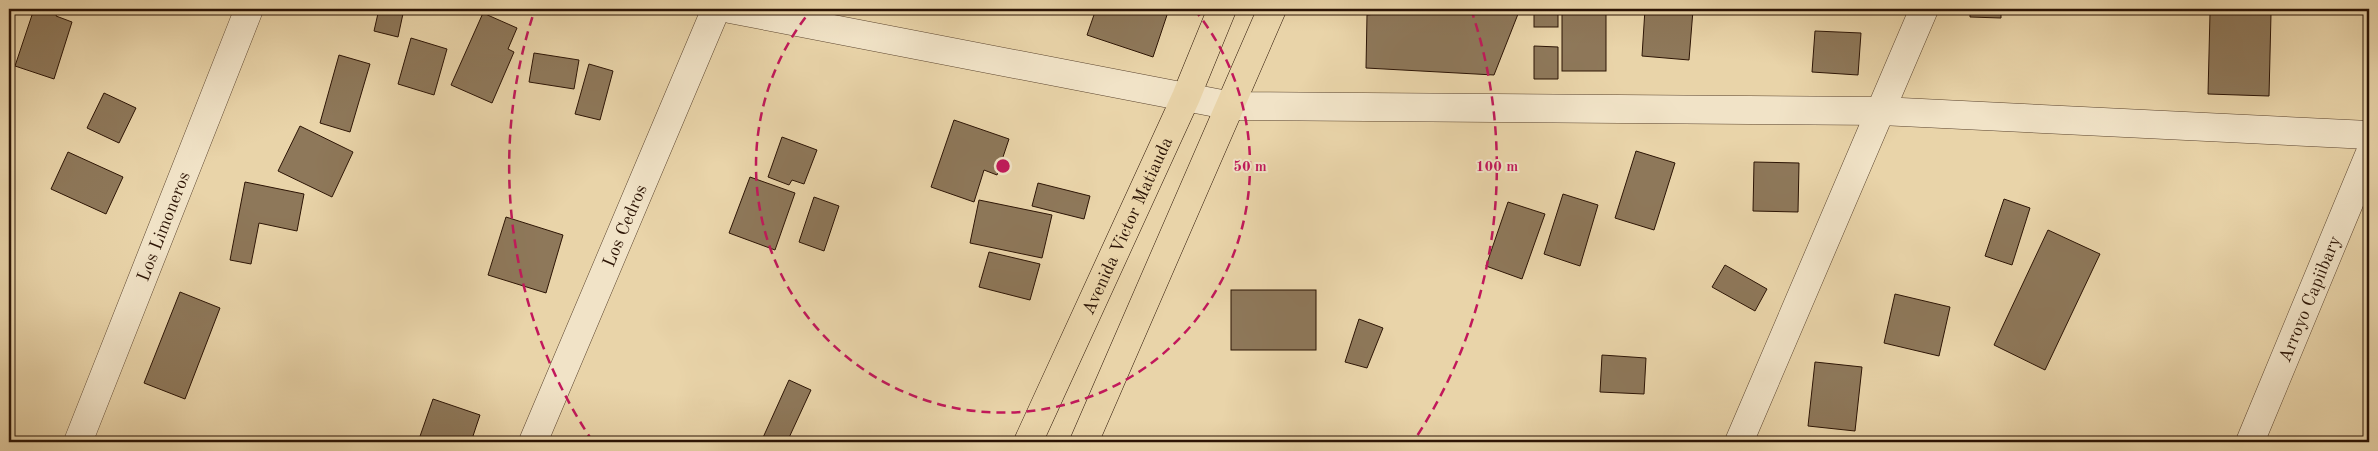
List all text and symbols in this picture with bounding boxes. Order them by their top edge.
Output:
street label: Avenida Victor Matiauda [1080,134,1176,318]
centre of rings [994,157,1012,175]
text: 50 m [1233,160,1267,175]
text: 100 m [1476,160,1518,175]
street label: Los Limoneros [134,169,194,284]
street label: Los Cedros [600,182,651,270]
street label: Arroyo Capiibary [2276,233,2345,365]

